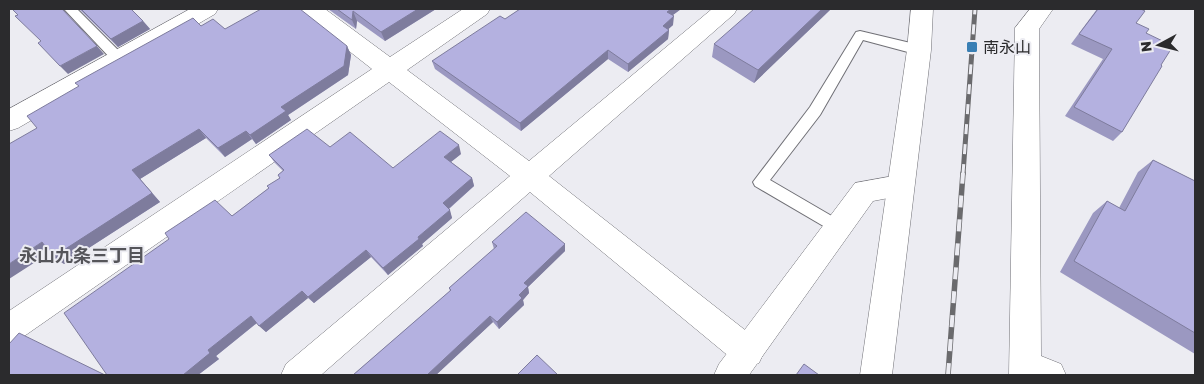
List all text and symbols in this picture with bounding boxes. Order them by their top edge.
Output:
north arrow [1134,20,1184,70]
place label: 南永山 [983,37,1031,57]
marker: 南永山 [965,40,979,54]
text: N [1137,40,1155,53]
district label: 永山九条三丁目 [19,244,145,266]

